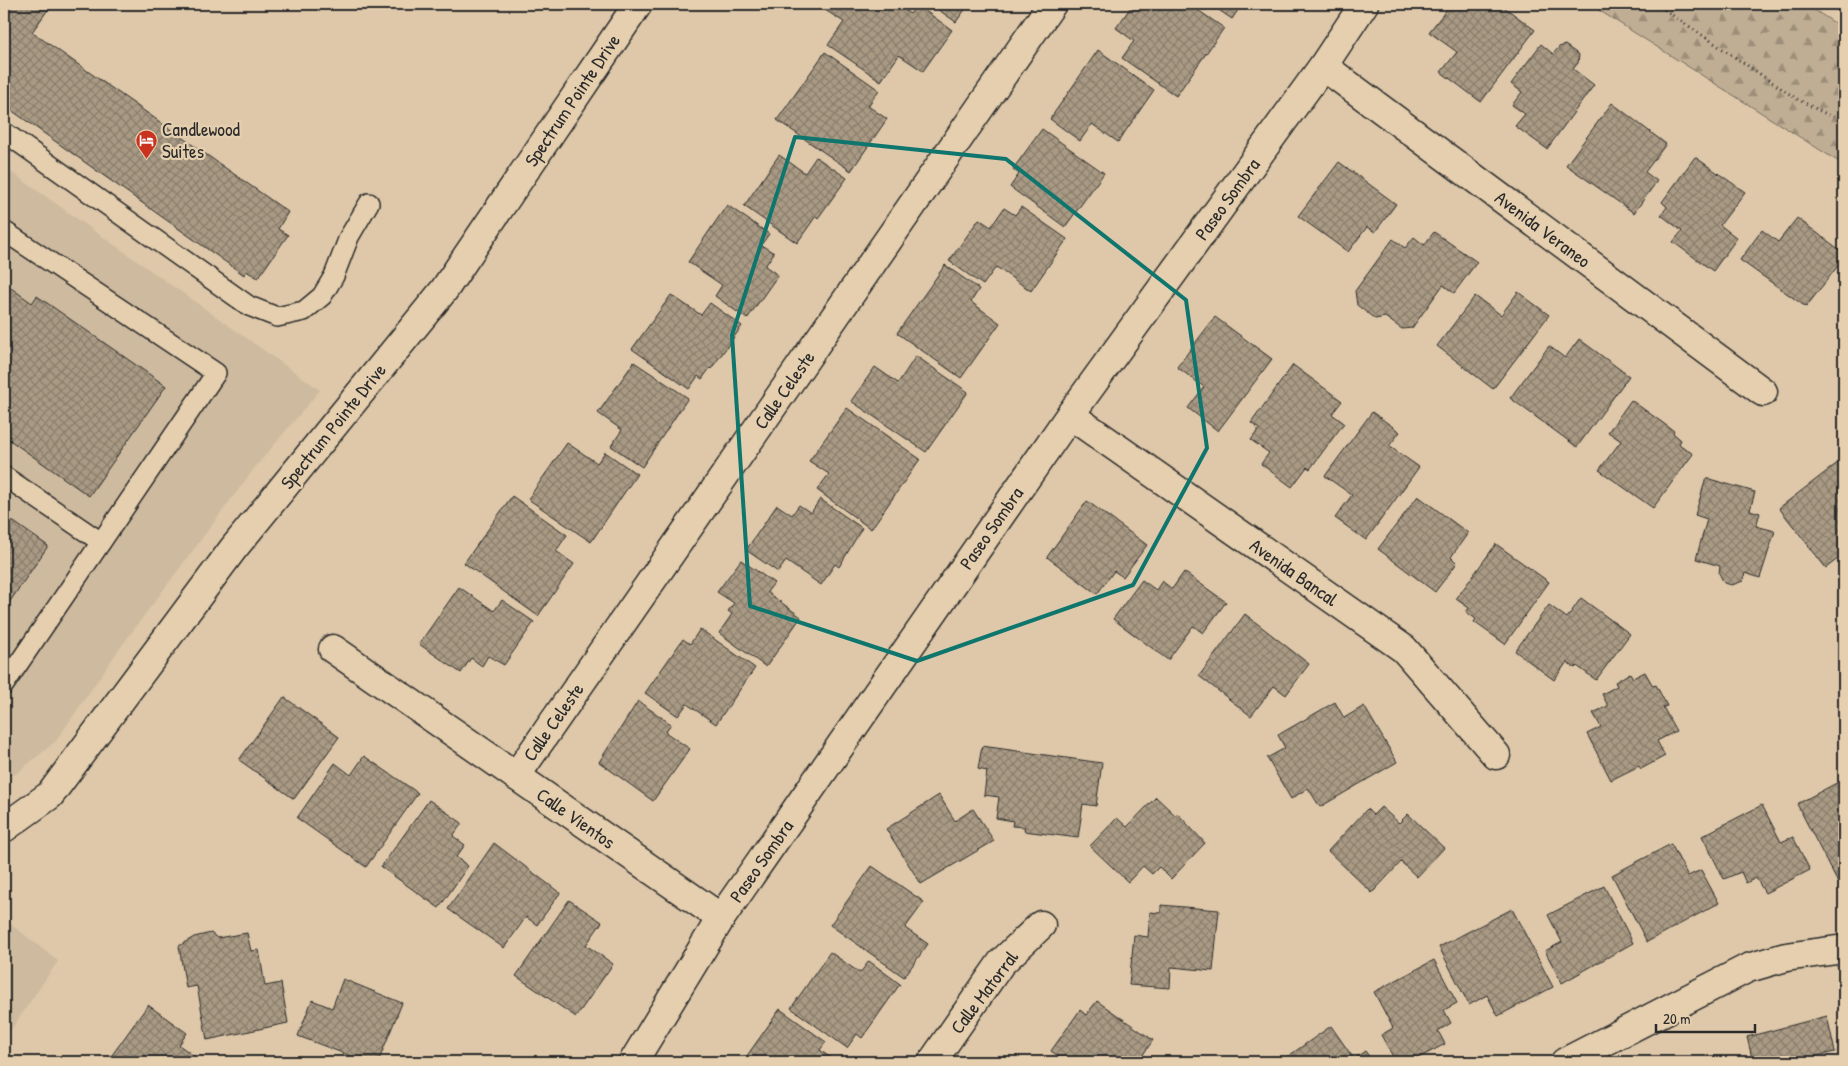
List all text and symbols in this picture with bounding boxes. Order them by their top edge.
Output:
street label: Spectrum Pointe Drive [518,28,626,171]
place label: Candlewood Suites [162,116,241,164]
hotel icon: Candlewood Suites [134,128,158,159]
street label: Paseo Sombra [1188,152,1266,245]
street label: Avenida Veraneo [1490,185,1596,274]
street label: Calle Celeste [748,345,821,434]
street label: Spectrum Pointe Drive [274,357,392,494]
street label: Paseo Sombra [953,481,1029,575]
street label: Avenida Bancal [1245,532,1344,612]
street label: Calle Celeste [517,677,590,766]
street label: Calle Vientos [531,781,621,855]
street label: Paseo Sombra [723,814,799,908]
street label: Calle Matorral [944,944,1024,1039]
scale bar [1656,1001,1754,1033]
text: 20 m [1663,1008,1690,1029]

